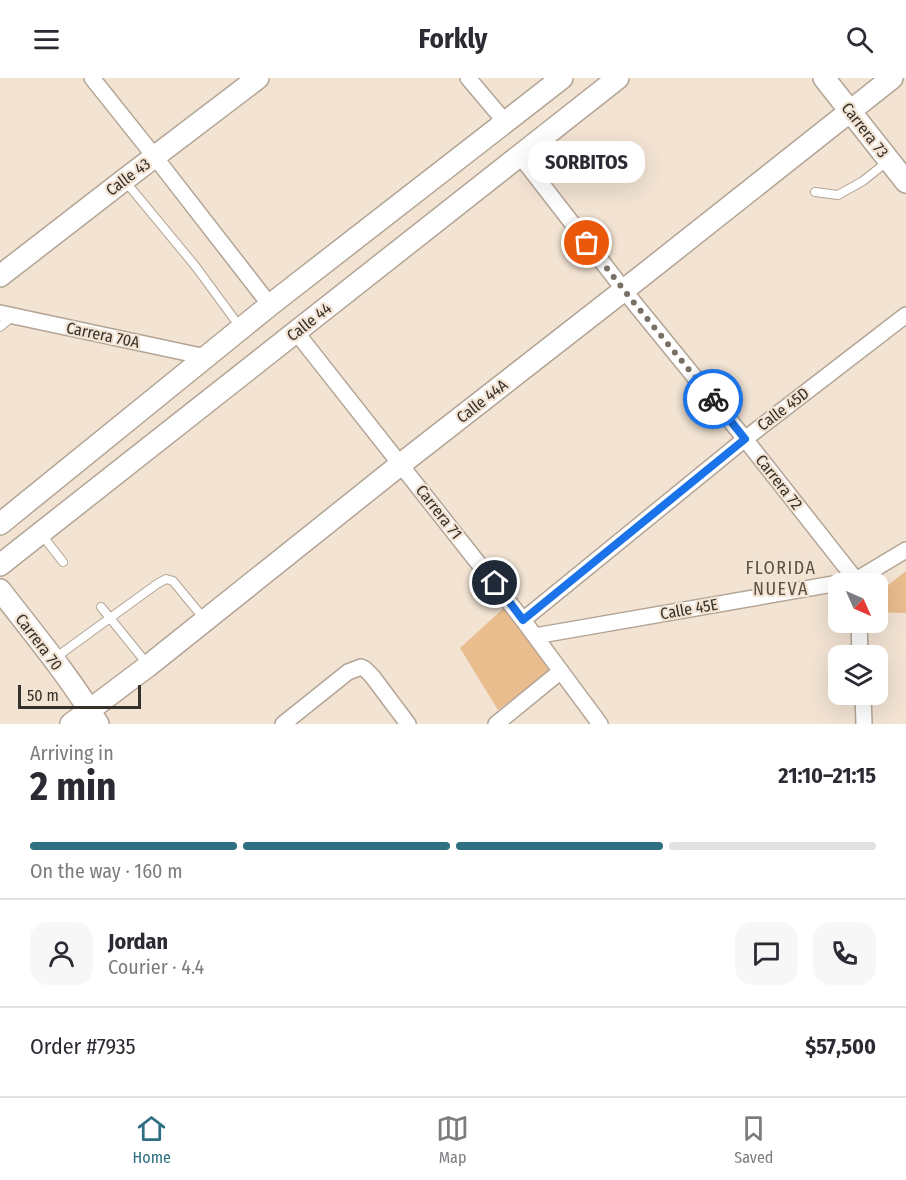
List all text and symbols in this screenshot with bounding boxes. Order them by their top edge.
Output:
icon: menu [30,23,63,56]
text: Forkly [419,23,487,55]
icon: search [843,23,876,56]
street label: Carrera 73 [838,99,892,161]
callout: SORBITOS [528,141,646,183]
text: SORBITOS [545,150,628,174]
street label: Calle 43 [102,154,154,200]
pin [561,217,612,268]
icon: bag [570,226,603,259]
street label: Calle 44 [283,299,335,345]
street label: Carrera 70A [65,318,142,352]
courier [683,369,743,429]
street label: Calle 44A [453,375,512,427]
icon: bike [697,383,730,416]
street label: Calle 45D [753,383,813,435]
street label: Carrera 72 [752,451,806,513]
street label: Carrera 71 [412,481,466,543]
pin [469,557,520,608]
district label: FLORIDA NUEVA [745,557,817,600]
icon: home [478,566,511,599]
north arrow [828,573,888,633]
map controls [828,573,888,705]
street label: Calle 45E [659,595,719,623]
street label: Carrera 70 [12,610,66,674]
button: layers [828,645,888,705]
scale bar [18,682,141,710]
text: 50 m [27,686,59,705]
text: Arriving in [30,741,114,765]
text: 21:10–21:15 [778,762,876,789]
text: 2 min [30,764,116,810]
text: On the way · 160 m [30,859,183,883]
button: person [30,922,93,985]
button: chat [735,922,798,985]
button: phone [813,922,876,985]
text: Jordan [108,928,168,955]
text: Courier · 4.4 [108,955,204,979]
text: Order #7935 [30,1033,136,1060]
text: $57,500 [805,1033,876,1060]
tab: Home [133,1112,171,1167]
tab: Map [436,1112,469,1167]
tab: Saved [734,1112,773,1167]

